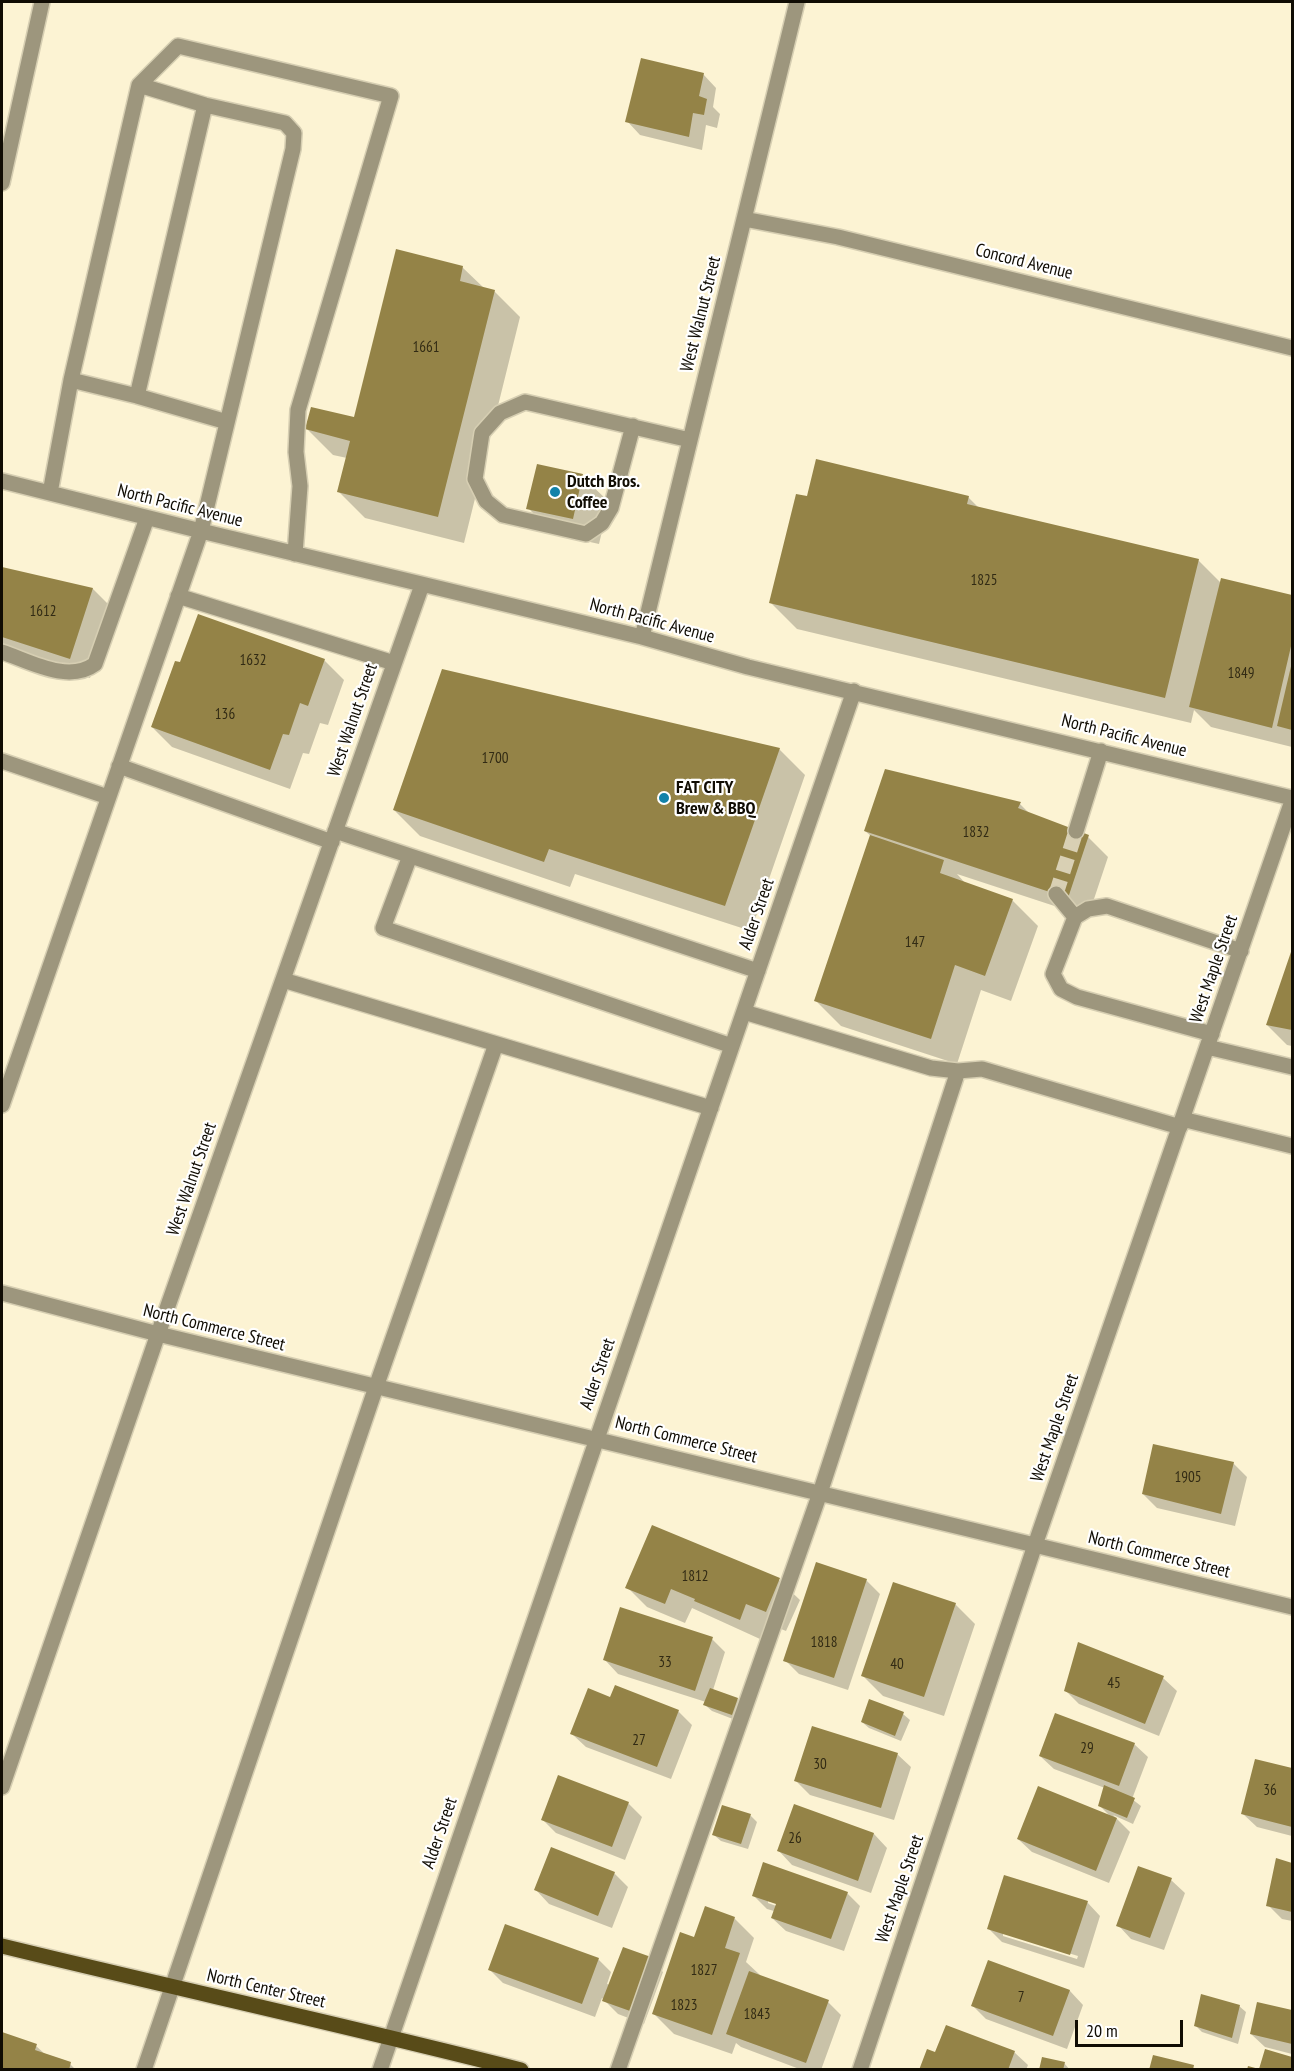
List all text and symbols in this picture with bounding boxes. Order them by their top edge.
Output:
street label: Concord Avenue [973,240,1075,284]
street label: West Walnut Street [676,254,726,374]
house number: 1661 [413,339,439,357]
place label: Dutch Bros. Coffee [567,471,640,514]
street label: North Pacific Avenue [115,480,245,532]
marker: Dutch Bros. Coffee [548,485,562,499]
house number: 1825 [971,572,997,590]
street label: North Pacific Avenue [587,594,717,648]
house number: 1612 [30,603,56,621]
house number: 1632 [240,652,266,670]
street label: West Walnut Street [324,661,382,779]
house number: 1849 [1228,665,1254,683]
house number: 136 [215,706,235,724]
street label: North Pacific Avenue [1059,710,1189,762]
house number: 1700 [482,750,508,768]
place label: FAT CITY Brew & BBQ [676,777,756,820]
marker: FAT CITY Brew & BBQ [657,791,671,805]
house number: 1832 [963,824,989,842]
street label: Alder Street [735,876,779,952]
street label: West Maple Street [1185,912,1243,1026]
house number: 147 [905,934,925,952]
street label: West Walnut Street [163,1120,221,1238]
street label: North Commerce Street [141,1300,287,1356]
street label: Alder Street [576,1336,620,1412]
street label: West Maple Street [1026,1371,1084,1485]
street label: North Commerce Street [613,1412,759,1468]
house number: 1905 [1175,1469,1201,1487]
street label: North Commerce Street [1086,1527,1232,1583]
house number: 1812 [682,1568,708,1586]
house number: 1818 [811,1634,837,1652]
house number: 33 [658,1654,672,1672]
house number: 40 [890,1656,904,1674]
house number: 45 [1107,1675,1121,1693]
house number: 27 [632,1732,646,1750]
house number: 29 [1080,1740,1094,1758]
house number: 30 [813,1756,827,1774]
house number: 36 [1263,1782,1277,1800]
street label: Alder Street [418,1795,462,1871]
house number: 26 [788,1830,802,1848]
street label: West Maple Street [871,1832,929,1946]
house number: 1827 [691,1962,717,1980]
street label: North Center Street [205,1965,327,2013]
house number: 7 [1018,1989,1024,2007]
house number: 1823 [671,1997,697,2015]
house number: 1843 [744,2006,770,2024]
scale bar [1078,2008,1186,2046]
text: 20 m [1086,2019,1118,2042]

